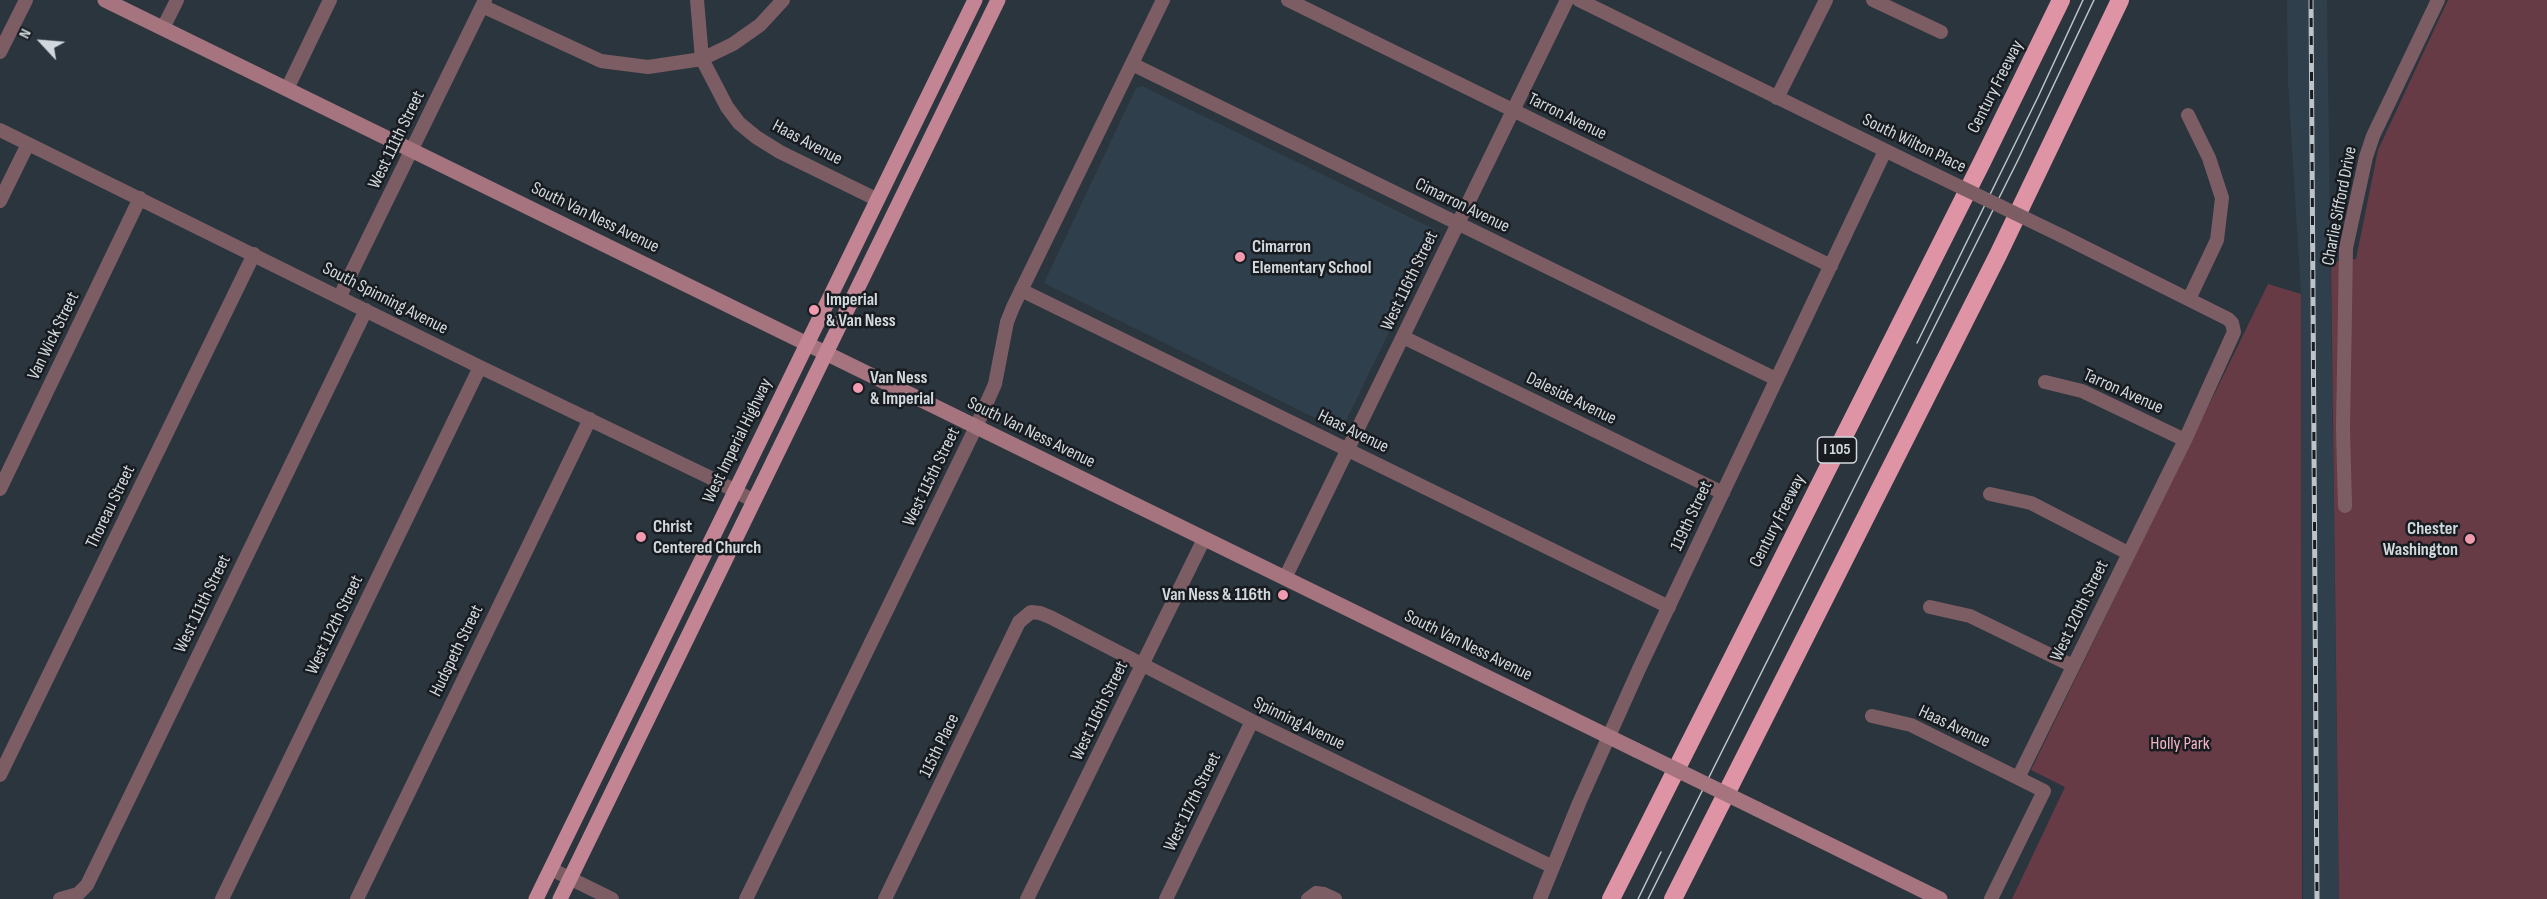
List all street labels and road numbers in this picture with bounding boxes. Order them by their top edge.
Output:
street label: Century Freeway [1963,37,2029,137]
street label: West 111th Street [364,88,430,192]
street label: Tarron Avenue [1524,89,1610,145]
street label: South Wilton Place [1859,110,1969,178]
street label: Haas Avenue [768,116,846,170]
street label: Charlie Sifford Drive [2318,145,2362,267]
street label: Cimarron Avenue [1411,174,1513,238]
street label: South Van Ness Avenue [527,178,663,258]
street label: West 116th Street [1377,228,1443,334]
street label: South Spinning Avenue [319,258,451,340]
street label: Van Wick Street [23,289,85,383]
street label: Tarron Avenue [2080,365,2166,419]
street label: Daleside Avenue [1522,368,1620,430]
street label: West Imperial Highway [698,375,778,507]
street label: South Van Ness Avenue [963,393,1099,473]
street label: Haas Avenue [1314,406,1392,458]
street label: West 115th Street [899,424,965,530]
road number: I 105 [1818,437,1856,463]
street label: Thoreau Street [82,462,140,552]
street label: Century Freeway [1745,471,1811,571]
street label: 119th Street [1666,478,1718,554]
street label: West 111th Street [170,552,236,656]
street label: West 120th Street [2046,557,2114,665]
street label: West 112th Street [302,572,368,678]
street label: Hudspeth Street [426,602,488,700]
street label: South Van Ness Avenue [1400,606,1536,686]
street label: West 116th Street [1067,658,1133,764]
street label: Spinning Avenue [1250,693,1348,755]
street label: Haas Avenue [1915,701,1993,753]
street label: 115th Place [915,711,965,781]
street label: West 117th Street [1160,749,1226,855]

